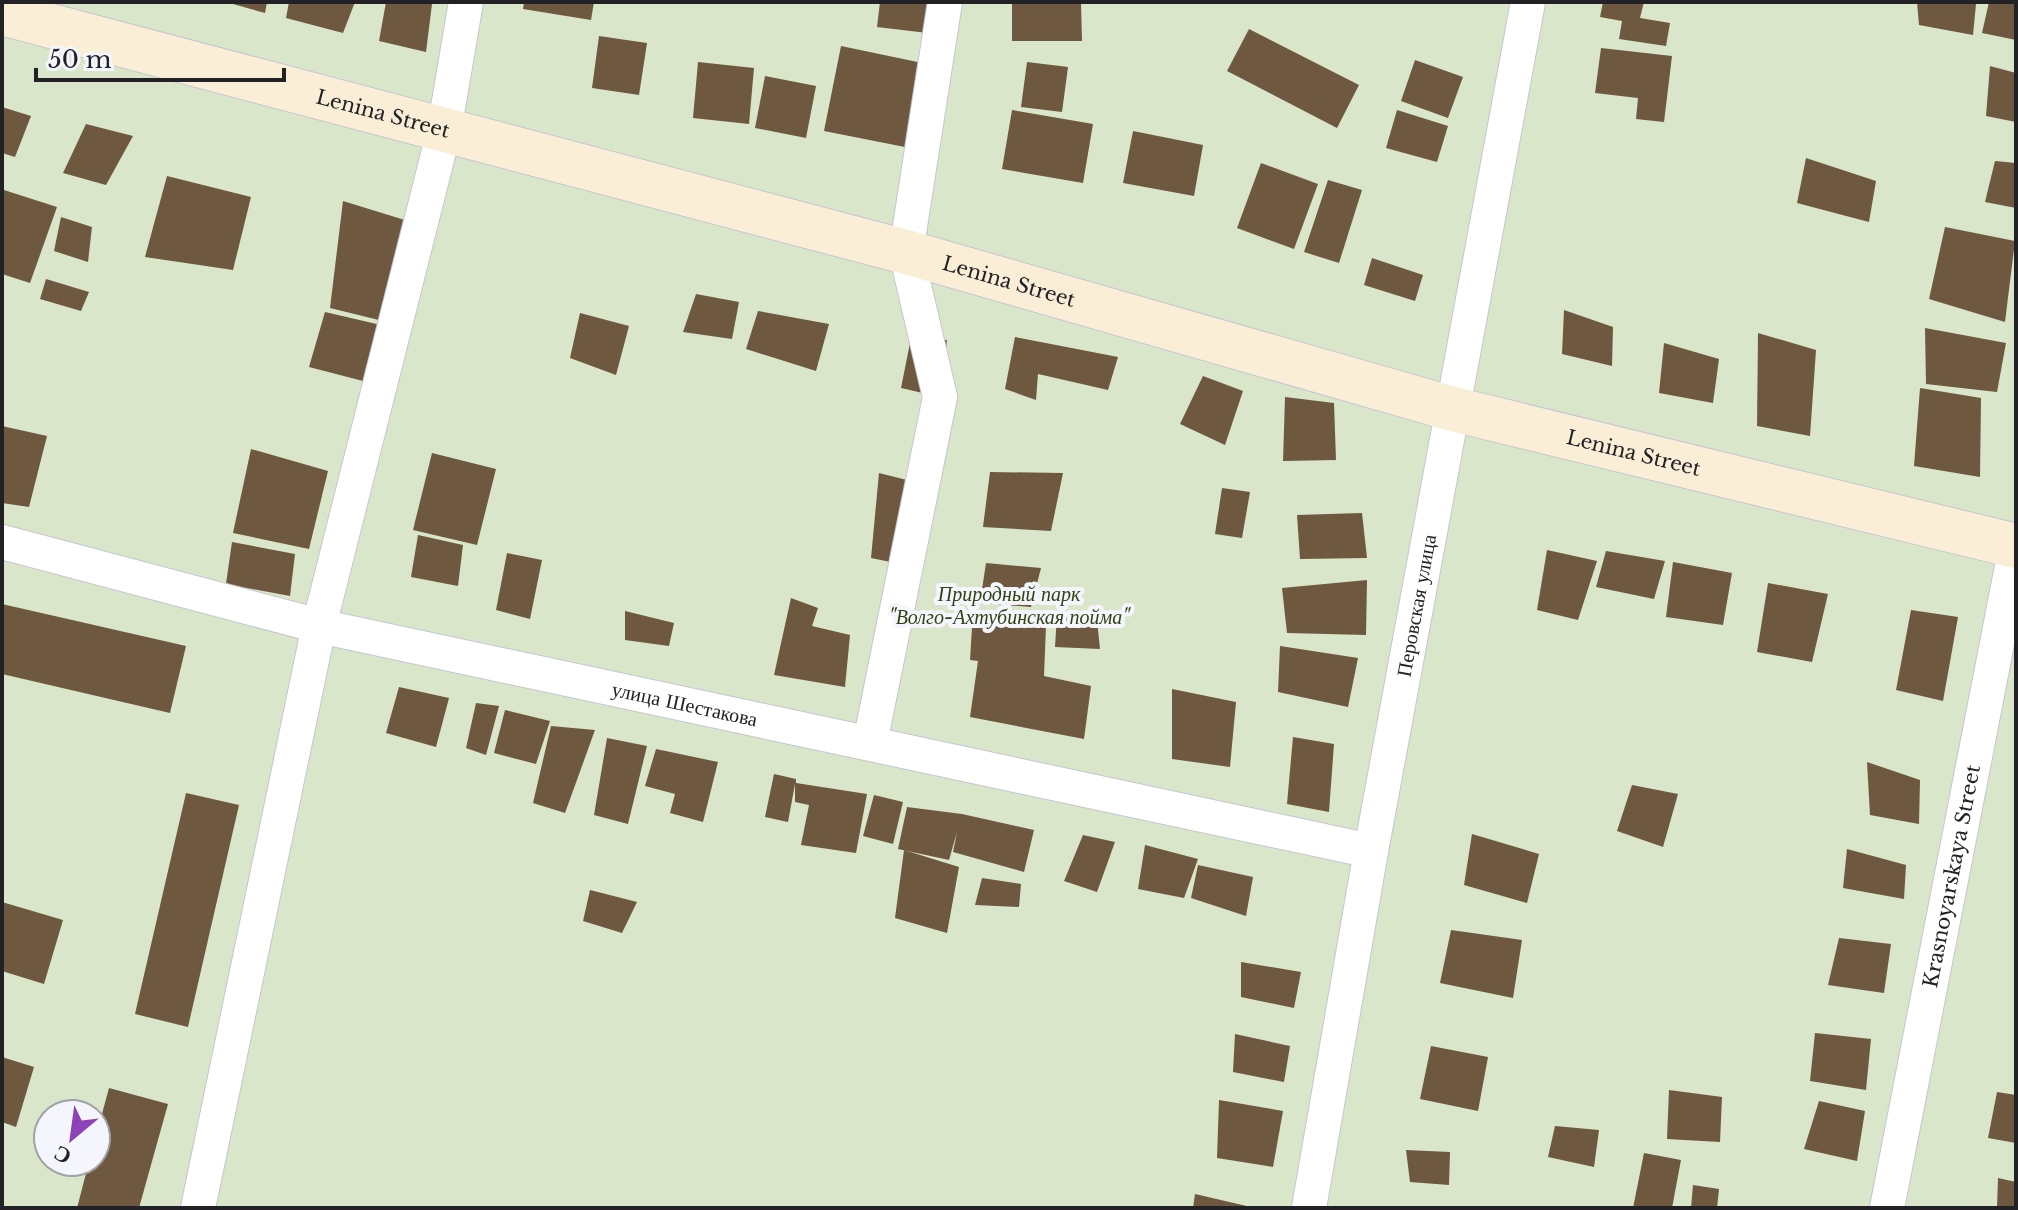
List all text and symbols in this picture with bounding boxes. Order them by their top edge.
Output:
scale bar [36,32,284,82]
text: 50 m [48,45,112,74]
street label: Lenina Street [314,85,453,143]
street label: Lenina Street [940,251,1078,312]
street label: Lenina Street [1564,425,1704,481]
street label: Перовская улица [1391,532,1441,679]
park label: Природный парк "Волго-Ахтубинская пойма" [888,582,1131,629]
street label: улица Шестакова [610,677,760,731]
street label: Krasnoyarskaya Street [1918,762,1985,990]
north arrow [32,1098,112,1178]
text: С [49,1139,76,1171]

